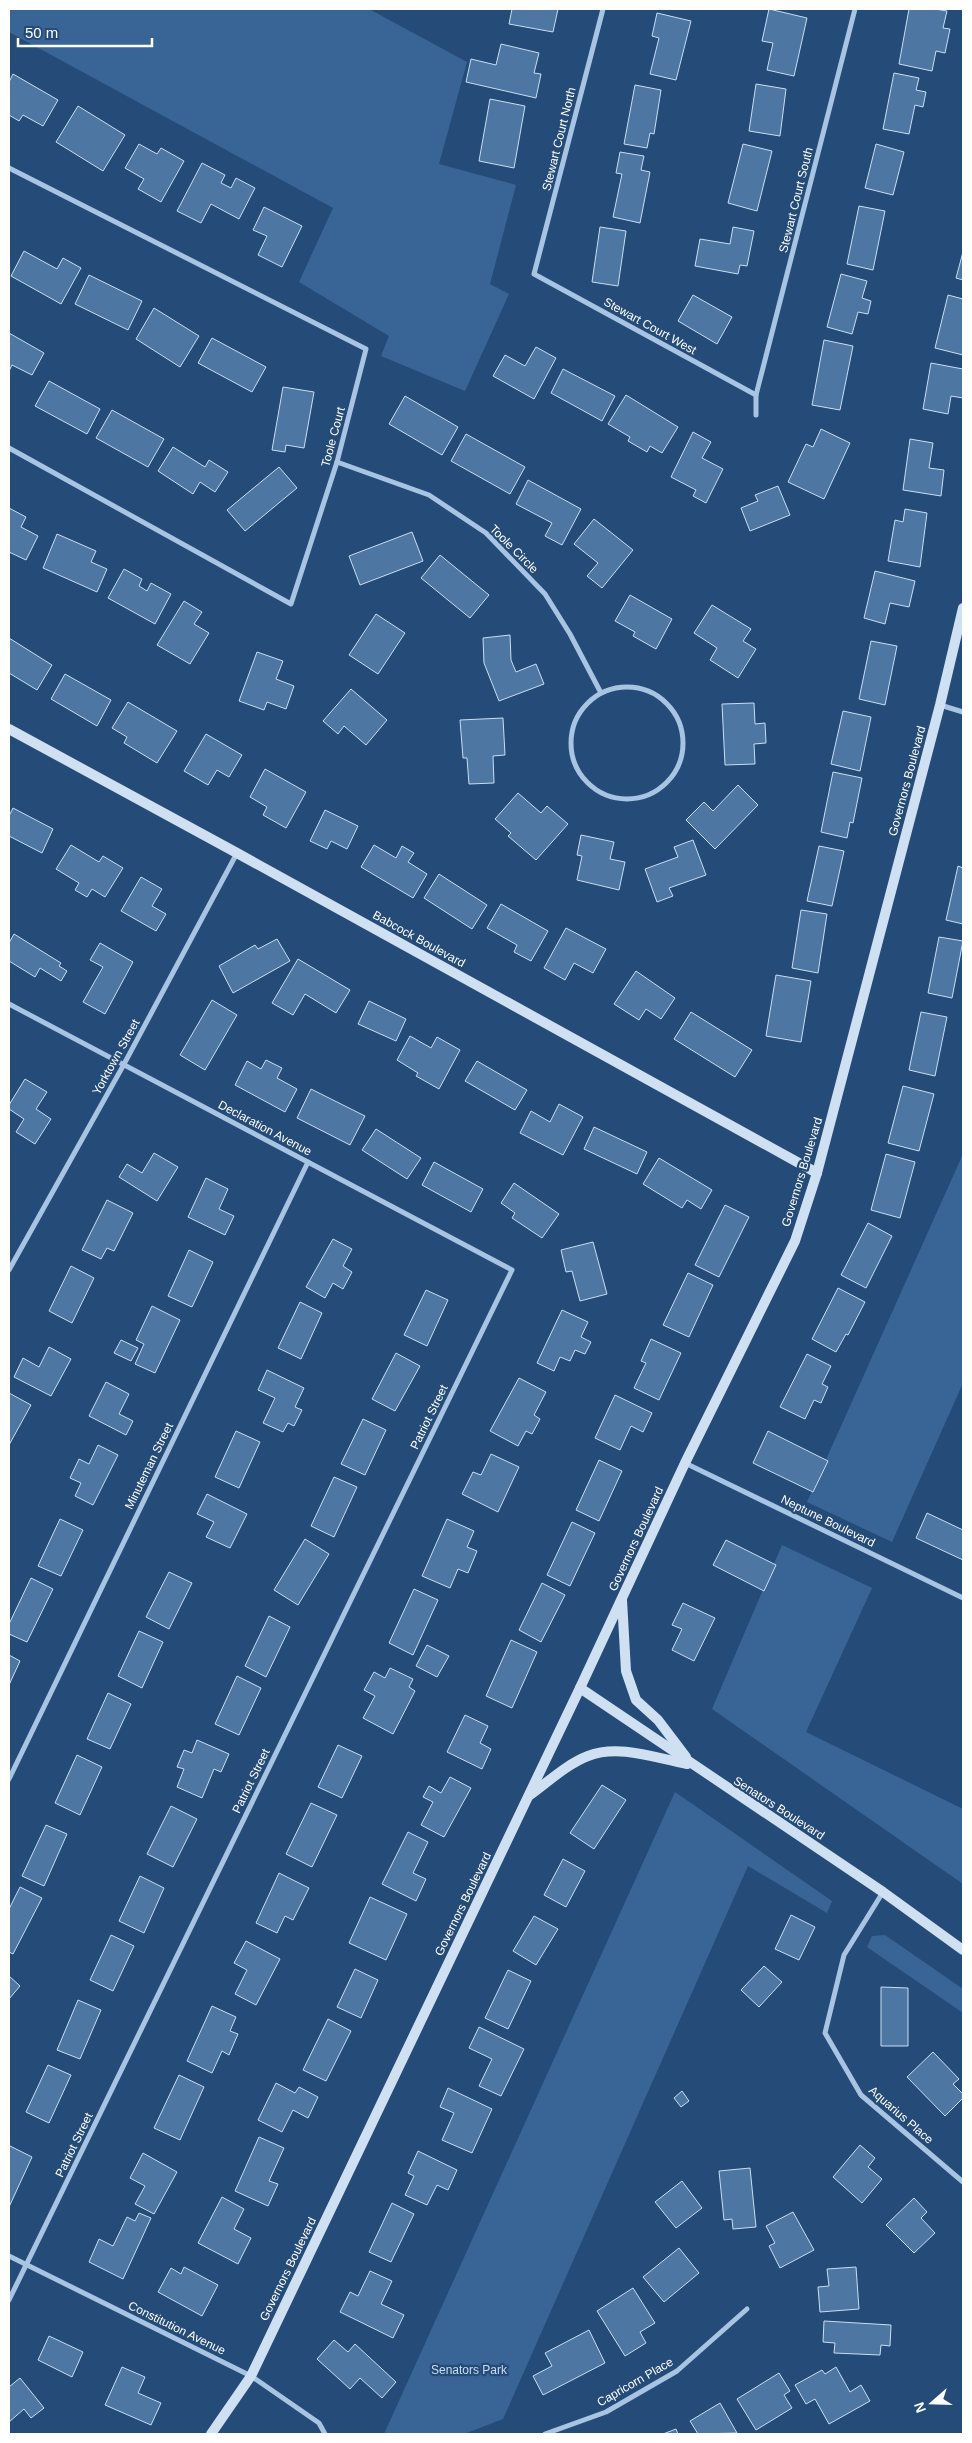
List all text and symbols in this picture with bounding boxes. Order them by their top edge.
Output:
scale bar [18,15,151,47]
text: 50 m [25,24,58,41]
street label: Stewart Court North [539,86,579,192]
street label: Stewart Court South [776,146,816,254]
street label: Stewart Court West [601,295,699,358]
street label: Toole Court [318,405,348,468]
street label: Toole Circle [487,522,541,576]
street label: Governors Boulevard [886,724,928,838]
street label: Babcock Boulevard [370,908,468,970]
street label: Yorktown Street [89,1016,143,1097]
street label: Declaration Avenue [216,1097,314,1159]
street label: Governors Boulevard [779,1116,825,1228]
street label: Patriot Street [407,1382,451,1452]
street label: Minuteman Street [122,1420,176,1512]
street label: Governors Boulevard [606,1485,666,1593]
street label: Neptune Boulevard [779,1492,877,1550]
street label: Patriot Street [229,1746,273,1816]
street label: Senators Boulevard [731,1773,827,1843]
street label: Governors Boulevard [432,1850,494,1958]
street label: Aquarius Place [866,2083,936,2147]
street label: Patriot Street [52,2110,96,2180]
street label: Governors Boulevard [257,2215,319,2323]
street label: Constitution Avenue [126,2298,228,2358]
street label: Capricorn Place [595,2354,676,2409]
park label: Senators Park [431,2363,508,2377]
north arrow [907,2378,957,2428]
text: N [911,2400,929,2415]

